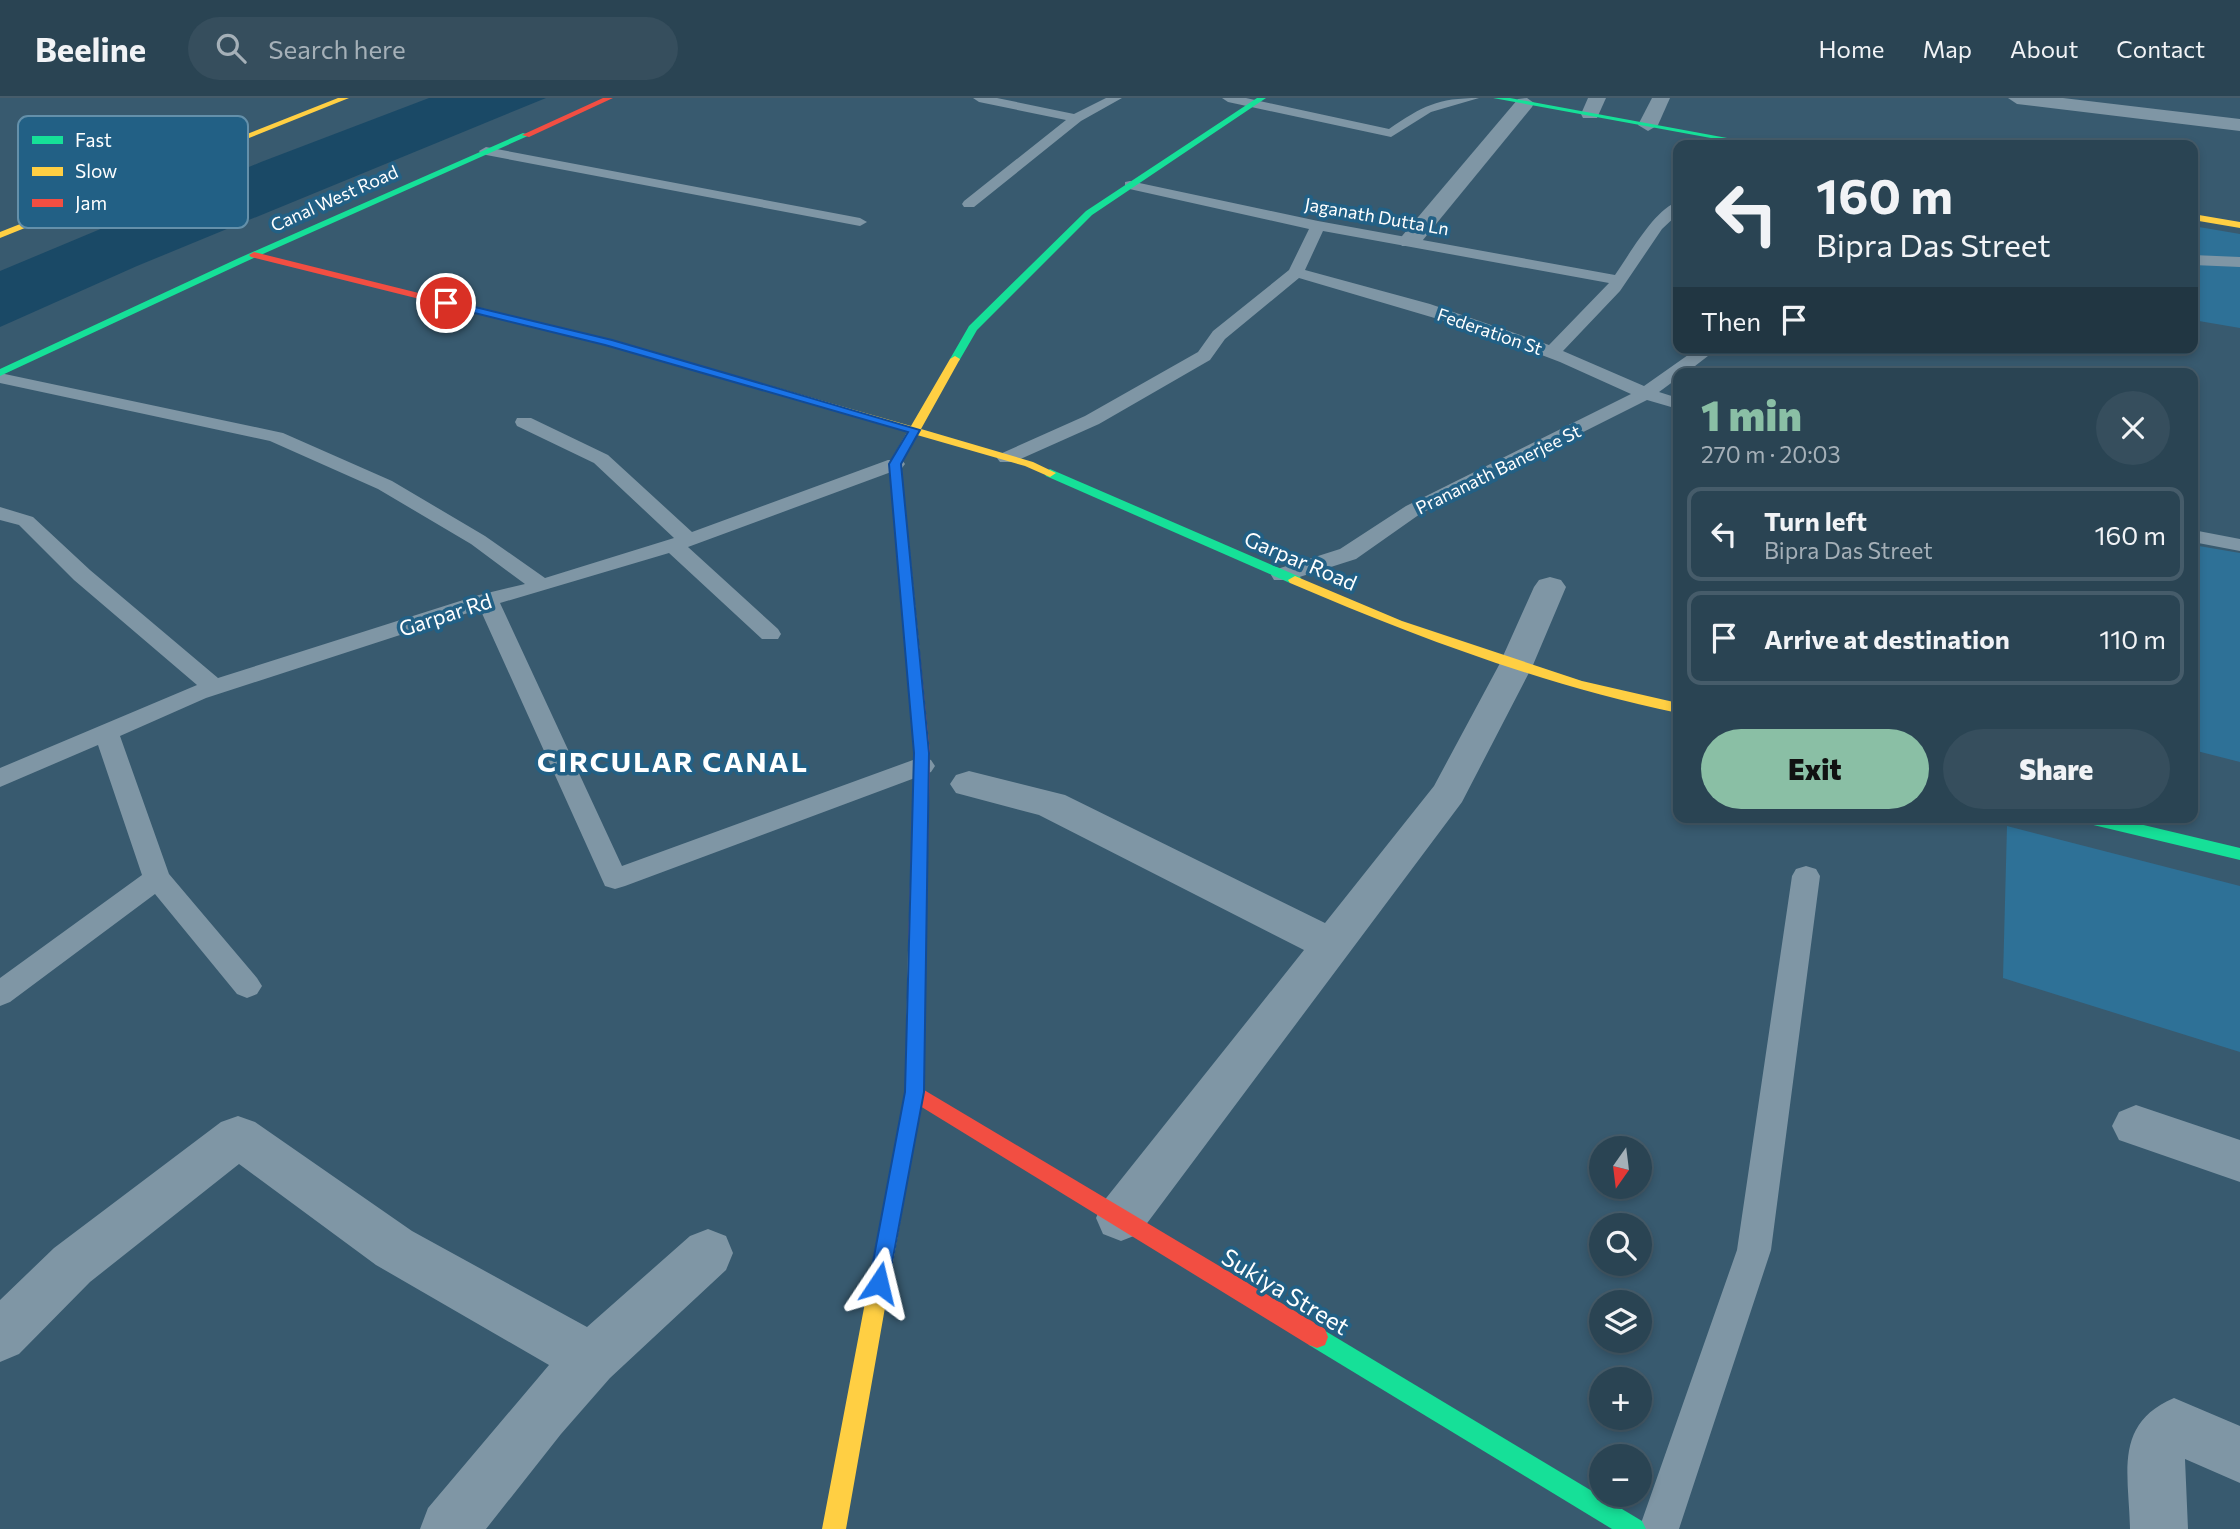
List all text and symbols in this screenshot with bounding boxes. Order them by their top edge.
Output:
search box [188,17,678,80]
text: Beeline [35,28,146,69]
icon: search [212,29,250,67]
text: Search here [268,33,406,64]
text: Home [1819,34,1885,63]
text: Map [1923,34,1972,63]
text: About [2010,34,2078,63]
text: Contact [2116,34,2205,63]
legend [18,116,248,228]
text: Fast [75,128,112,151]
text: Slow [75,159,117,182]
street label: Canal West Road [267,160,401,236]
text: 160 m [1816,164,1953,224]
icon: left [1701,168,1792,259]
text: Jam [75,191,107,214]
street label: Jaganath Dutta Ln [1303,192,1451,240]
text: Bipra Das Street [1816,224,2051,264]
pin [416,273,476,333]
icon: arrive [427,284,465,322]
icon: arrive [1775,301,1813,339]
street label: Federation St [1434,303,1546,359]
text: Then [1701,305,1761,336]
text: 1 min [1701,388,1802,440]
button: close [2096,391,2170,465]
street label: Prananath Banerjee St [1412,419,1584,519]
text: 270 m · 20:03 [1701,440,1841,468]
text: Turn left [1764,505,1867,536]
icon: left [1705,515,1743,553]
text: 160 m [2094,519,2166,550]
street label: Garpar Road [1241,525,1361,595]
text: Bipra Das Street [1764,536,1933,564]
street label: Garpar Rd [395,587,495,641]
icon: arrive [1705,619,1743,657]
text: Arrive at destination [1764,623,2010,654]
text: 110 m [2099,623,2166,654]
button: Exit [1701,729,1929,809]
button: Share [1943,729,2170,809]
district label: CIRCULAR CANAL [537,744,809,778]
north arrow [1589,1136,1652,1199]
map controls [1589,1136,1652,1507]
button: search [1589,1213,1652,1276]
street label: Sukiya Street [1217,1242,1355,1341]
position arrow [842,1246,916,1320]
button: layers [1589,1290,1652,1353]
button: + [1589,1367,1652,1430]
button: − [1589,1444,1652,1507]

